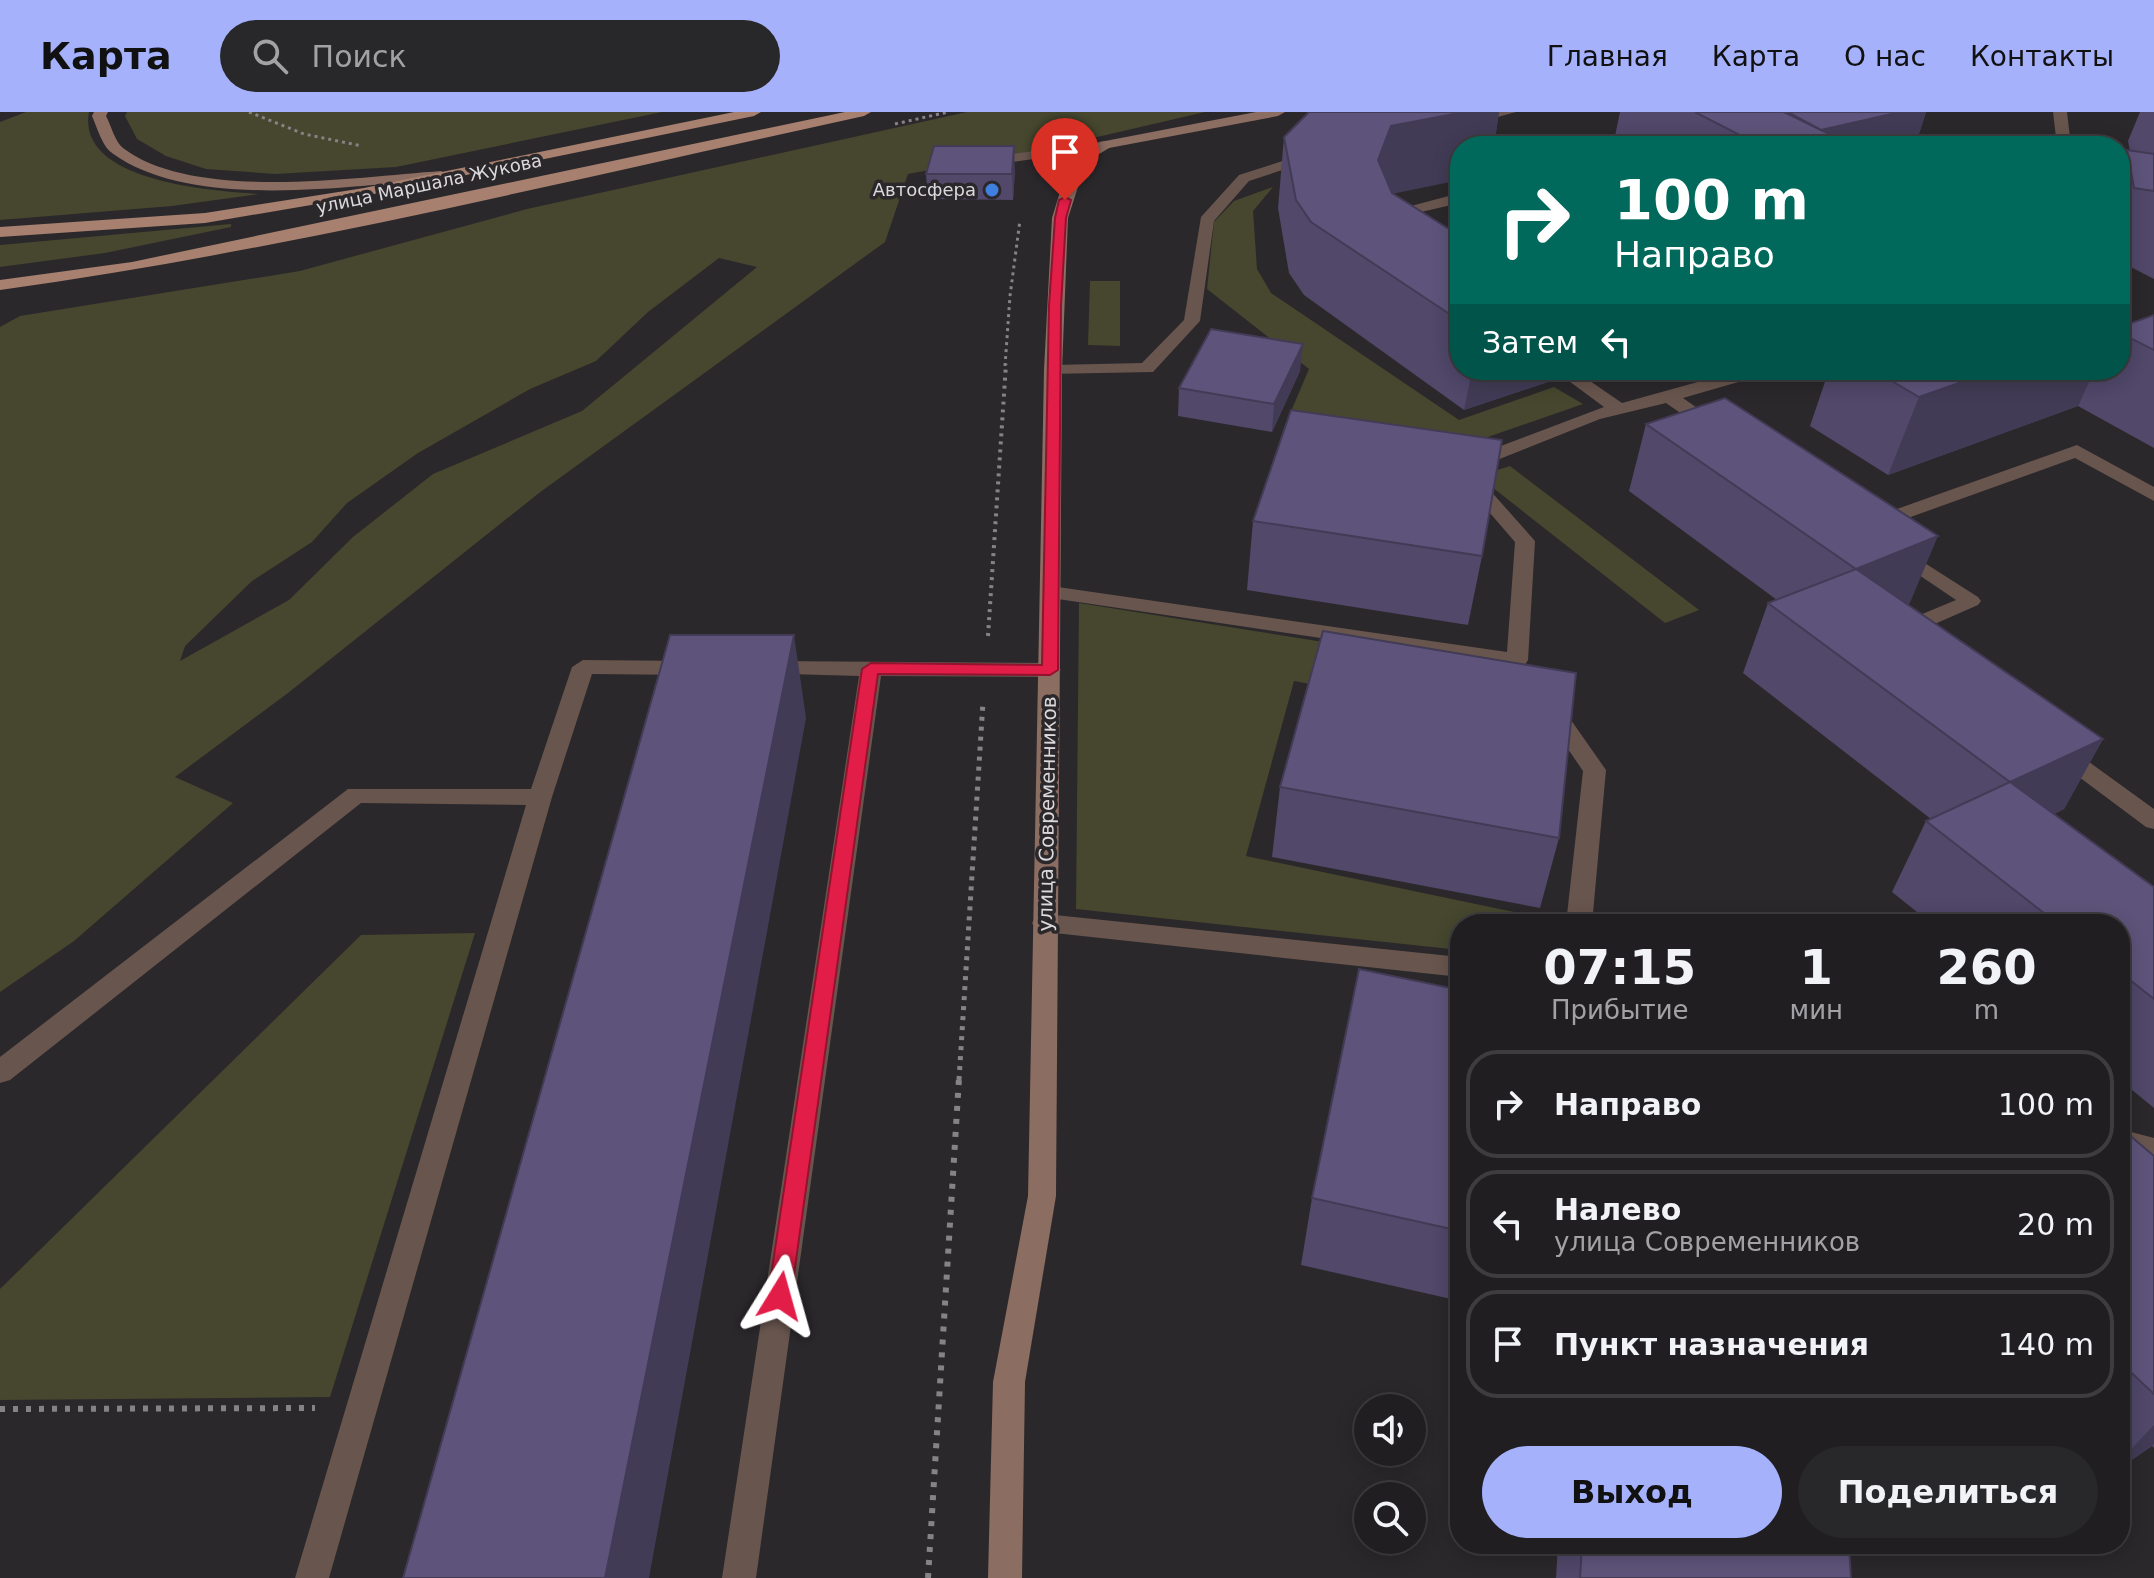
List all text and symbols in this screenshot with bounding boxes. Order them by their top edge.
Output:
search box [220,20,780,92]
text: Карта [40,34,172,78]
icon: search [248,34,292,78]
text: Поиск [312,39,407,74]
text: Главная [1547,40,1668,73]
text: Карта [1712,40,1800,73]
text: О нас [1844,40,1926,73]
text: Контакты [1970,40,2114,73]
pin [1031,118,1099,200]
icon: arrive [1043,130,1087,174]
street label: улица Маршала Жукова [314,149,544,218]
text: 100 m [1614,167,1809,232]
icon: right [1482,168,1586,272]
place label: Автосфера [873,179,976,200]
marker: Автосфера [983,181,1001,199]
text: Направо [1614,234,1775,275]
icon: left [1594,320,1638,364]
text: Затем [1482,325,1578,360]
street label: улица Современников [1033,696,1061,932]
text: 07:15 [1543,939,1696,995]
text: 1 [1800,939,1833,995]
text: 260 [1936,939,2037,995]
text: Прибытие [1551,995,1689,1025]
text: мин [1790,995,1843,1025]
text: m [1974,995,1999,1025]
icon: right [1486,1082,1530,1126]
text: Направо [1554,1087,1701,1122]
text: 100 m [1998,1087,2094,1122]
text: Налево [1554,1192,1681,1227]
icon: left [1486,1202,1530,1246]
text: 20 m [2017,1207,2094,1242]
text: улица Современников [1554,1227,1860,1257]
position arrow [738,1254,822,1338]
icon: arrive [1486,1322,1530,1366]
text: Пункт назначения [1554,1327,1869,1362]
text: 140 m [1998,1327,2094,1362]
map controls [1354,1394,1426,1554]
button: sound [1354,1394,1426,1466]
button: Выход [1482,1446,1782,1538]
button: Поделиться [1798,1446,2098,1538]
button: search [1354,1482,1426,1554]

